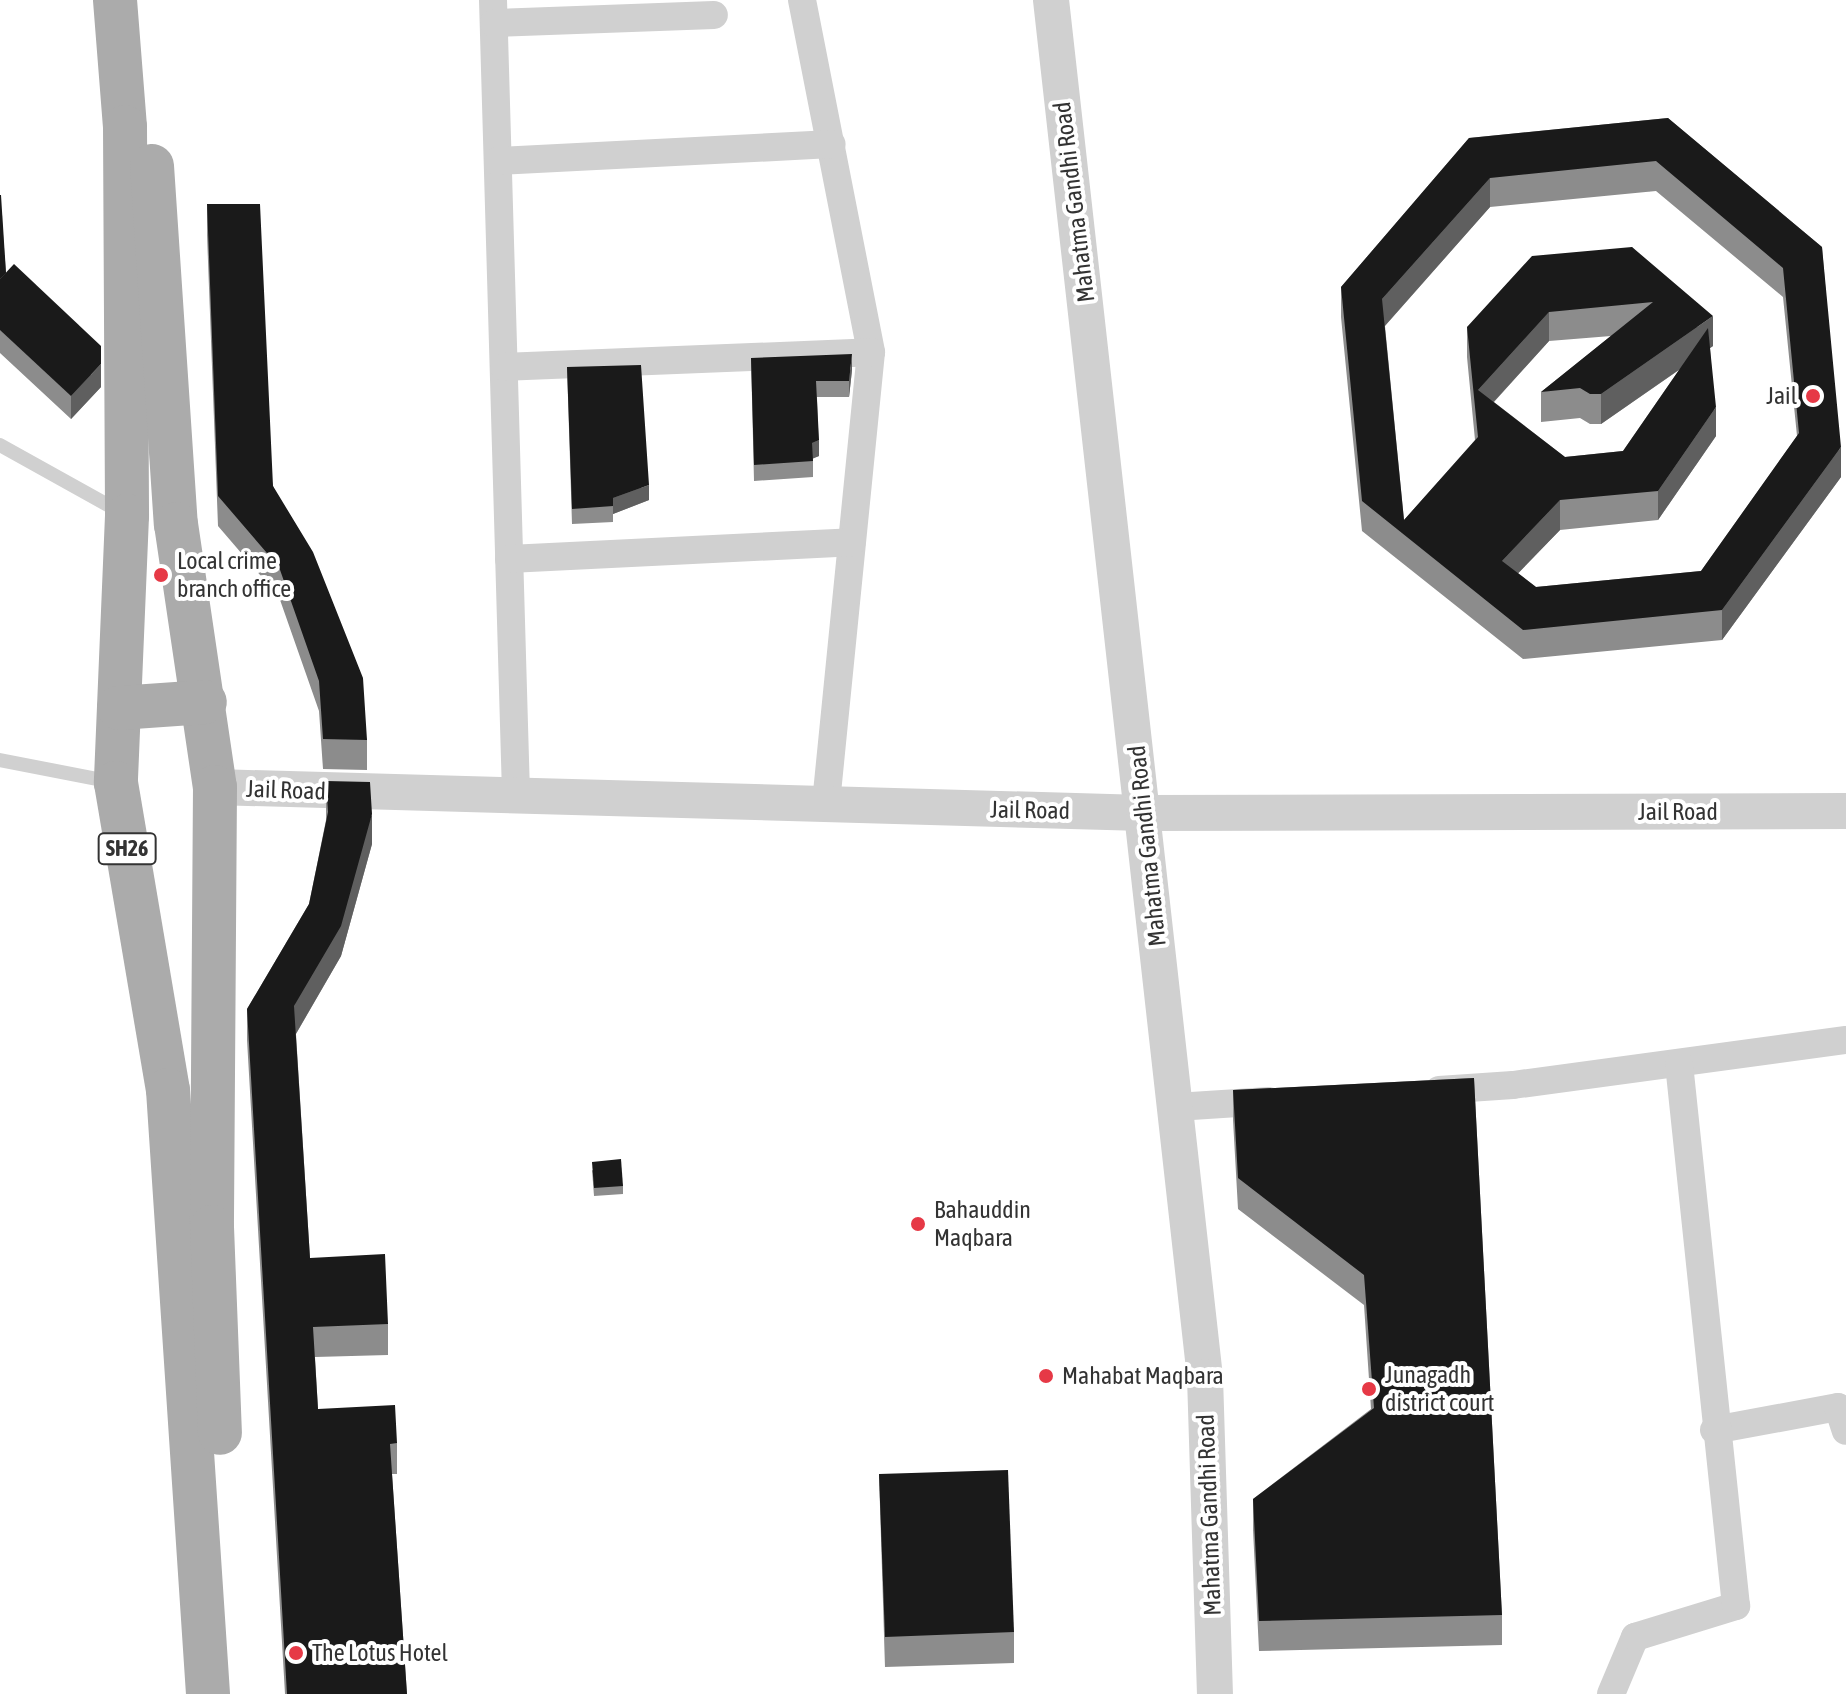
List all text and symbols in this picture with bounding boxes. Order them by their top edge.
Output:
street label: Mahatma Gandhi Road [1047,100,1101,304]
place label: Jail [1766,382,1797,410]
marker: Jail [1804,387,1822,405]
place label: Local crime branch office [177,547,291,603]
marker: Local crime branch office [152,566,170,584]
street label: Mahatma Gandhi Road [1122,744,1172,948]
street label: Jail Road [246,774,326,806]
street label: Jail Road [990,795,1070,825]
street label: Jail Road [1638,798,1718,826]
road number: SH26 [97,831,157,867]
place label: Bahauddin Maqbara [934,1196,1031,1252]
marker: Bahauddin Maqbara [909,1215,927,1233]
place label: Junagadh district court [1385,1361,1494,1417]
place label: Mahabat Maqbara [1062,1362,1224,1390]
marker: Mahabat Maqbara [1037,1367,1055,1385]
marker: Junagadh district court [1360,1380,1378,1398]
street label: Mahatma Gandhi Road [1191,1414,1227,1616]
place label: The Lotus Hotel [312,1639,448,1667]
marker: The Lotus Hotel [287,1644,305,1662]

